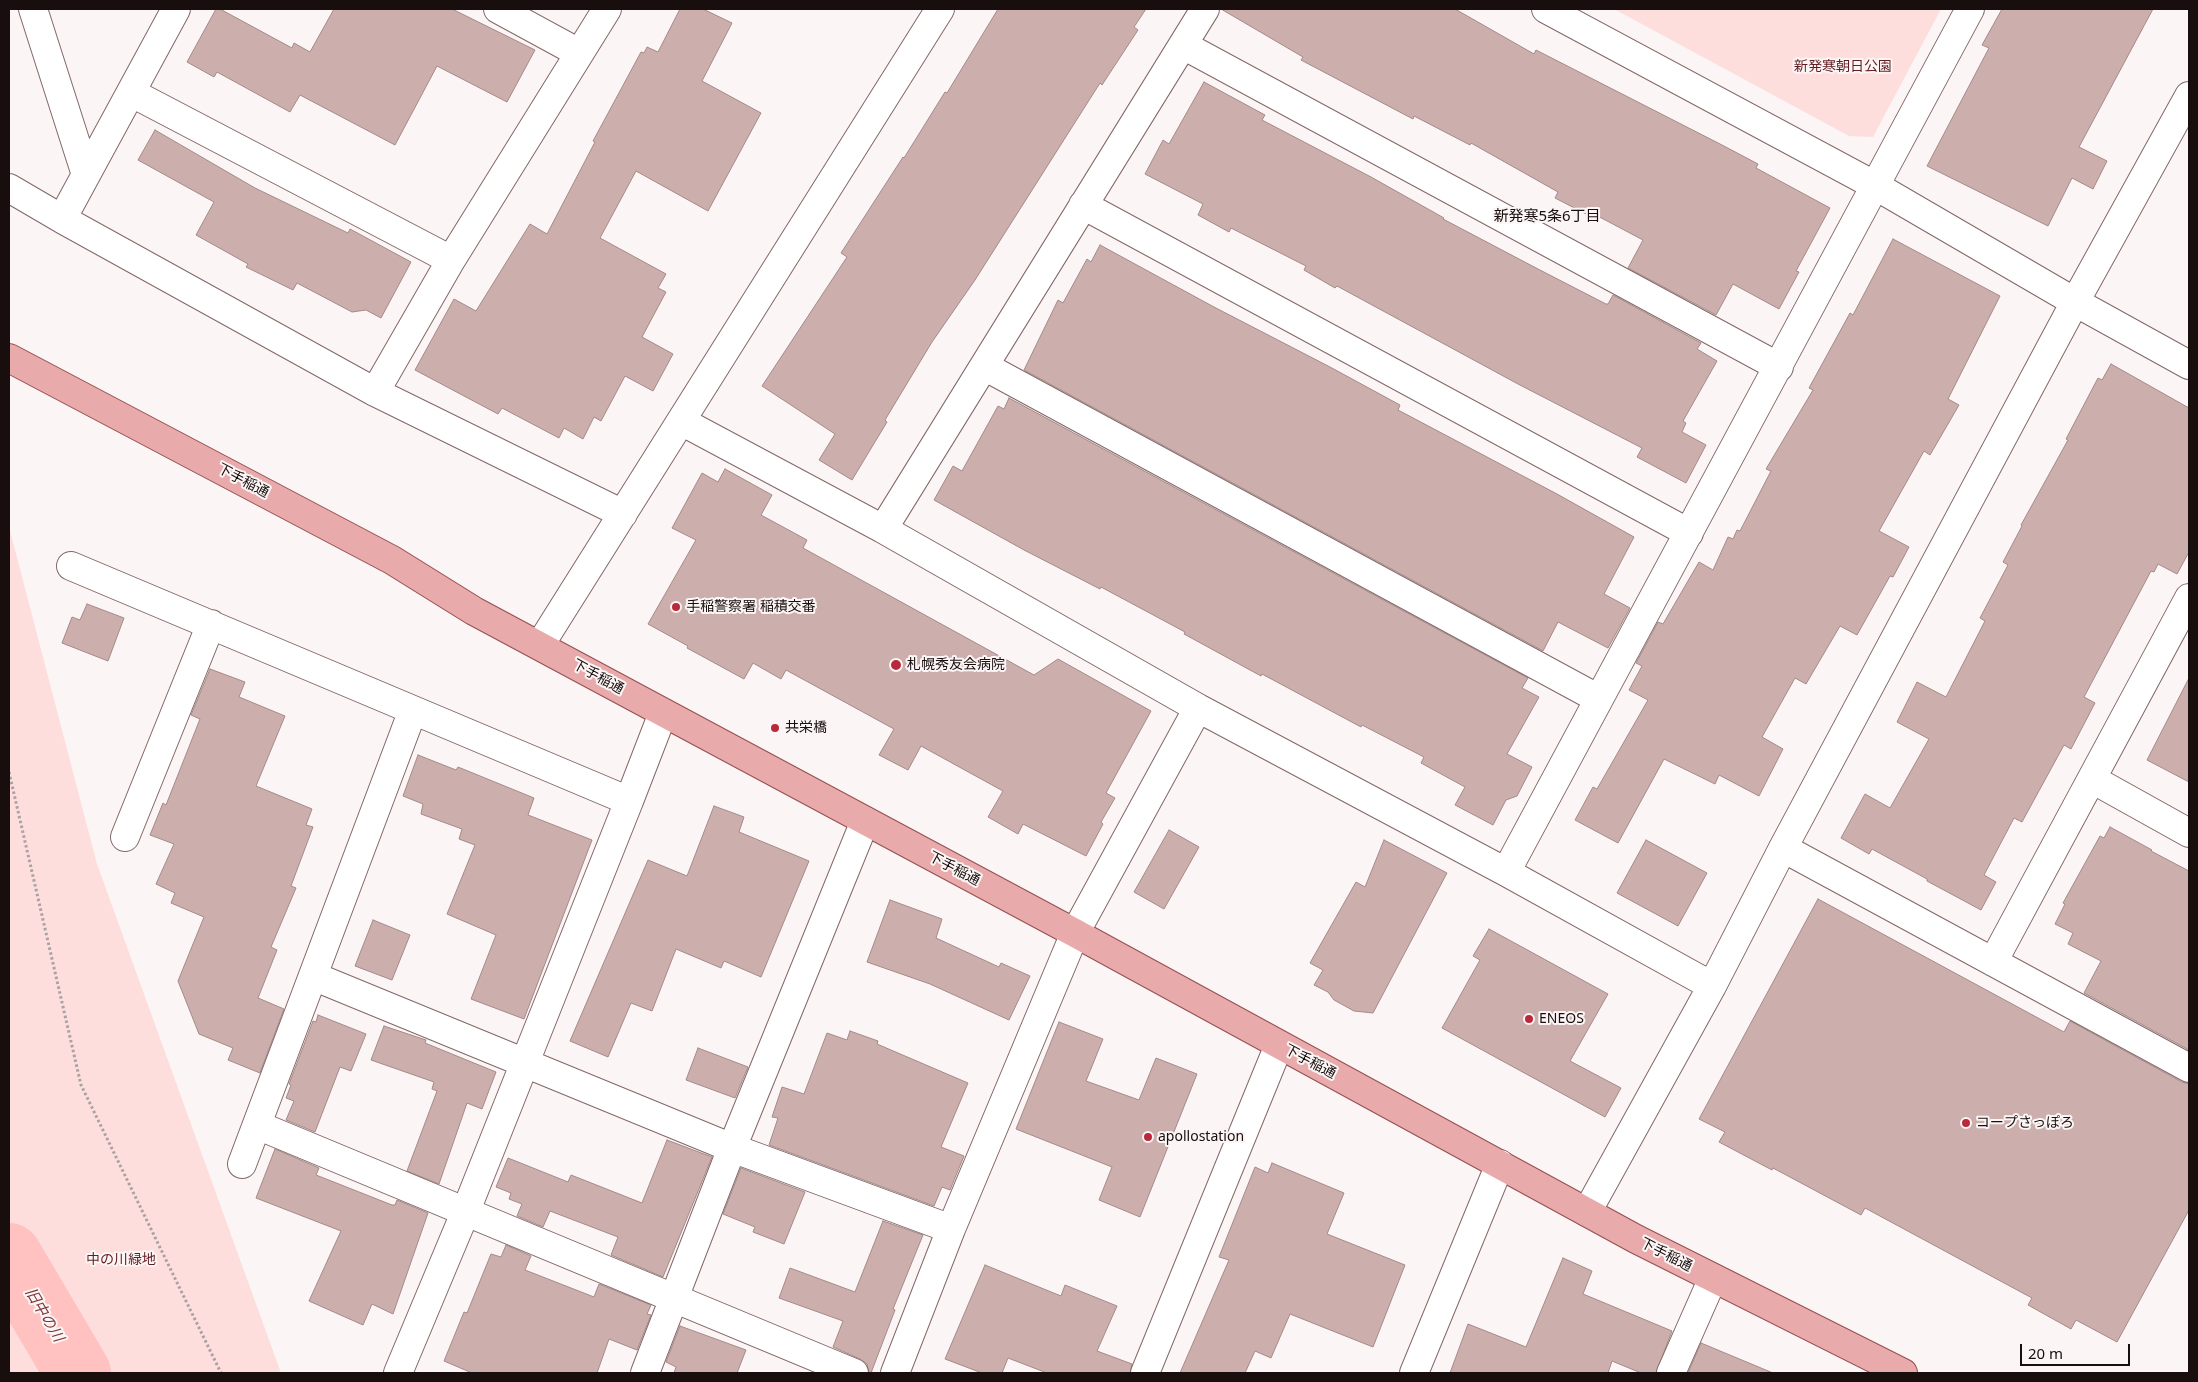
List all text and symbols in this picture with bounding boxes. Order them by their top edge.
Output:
park label: 新発寒朝日公園 [1794,59,1892,75]
district label: 新発寒5条6丁目 [1493,208,1601,226]
street label: 下手稲通 [214,460,272,502]
place label: 手稲警察署 稲積交番 [686,599,816,615]
marker: 手稲警察署 稲積交番 [670,601,682,613]
street label: 下手稲通 [569,656,627,698]
place label: 札幌秀友会病院 [907,657,1005,673]
marker: 札幌秀友会病院 [889,658,903,672]
place label: 共栄橋 [785,720,827,736]
marker: 共栄橋 [769,722,781,734]
street label: 下手稲通 [925,848,983,890]
place label: ENEOS [1539,1011,1584,1027]
marker: ENEOS [1523,1013,1535,1025]
street label: 下手稲通 [1281,1041,1339,1083]
place label: コープさっぽろ [1976,1115,2074,1131]
marker: コープさっぽろ [1960,1117,1972,1129]
place label: apollostation [1158,1129,1244,1145]
marker: apollostation [1142,1131,1154,1143]
street label: 下手稲通 [1637,1235,1695,1275]
park label: 中の川緑地 [86,1252,156,1268]
water label: 旧中の川 [21,1285,67,1345]
scale bar [2023,1334,2133,1366]
text: 20 m [2028,1343,2063,1363]

